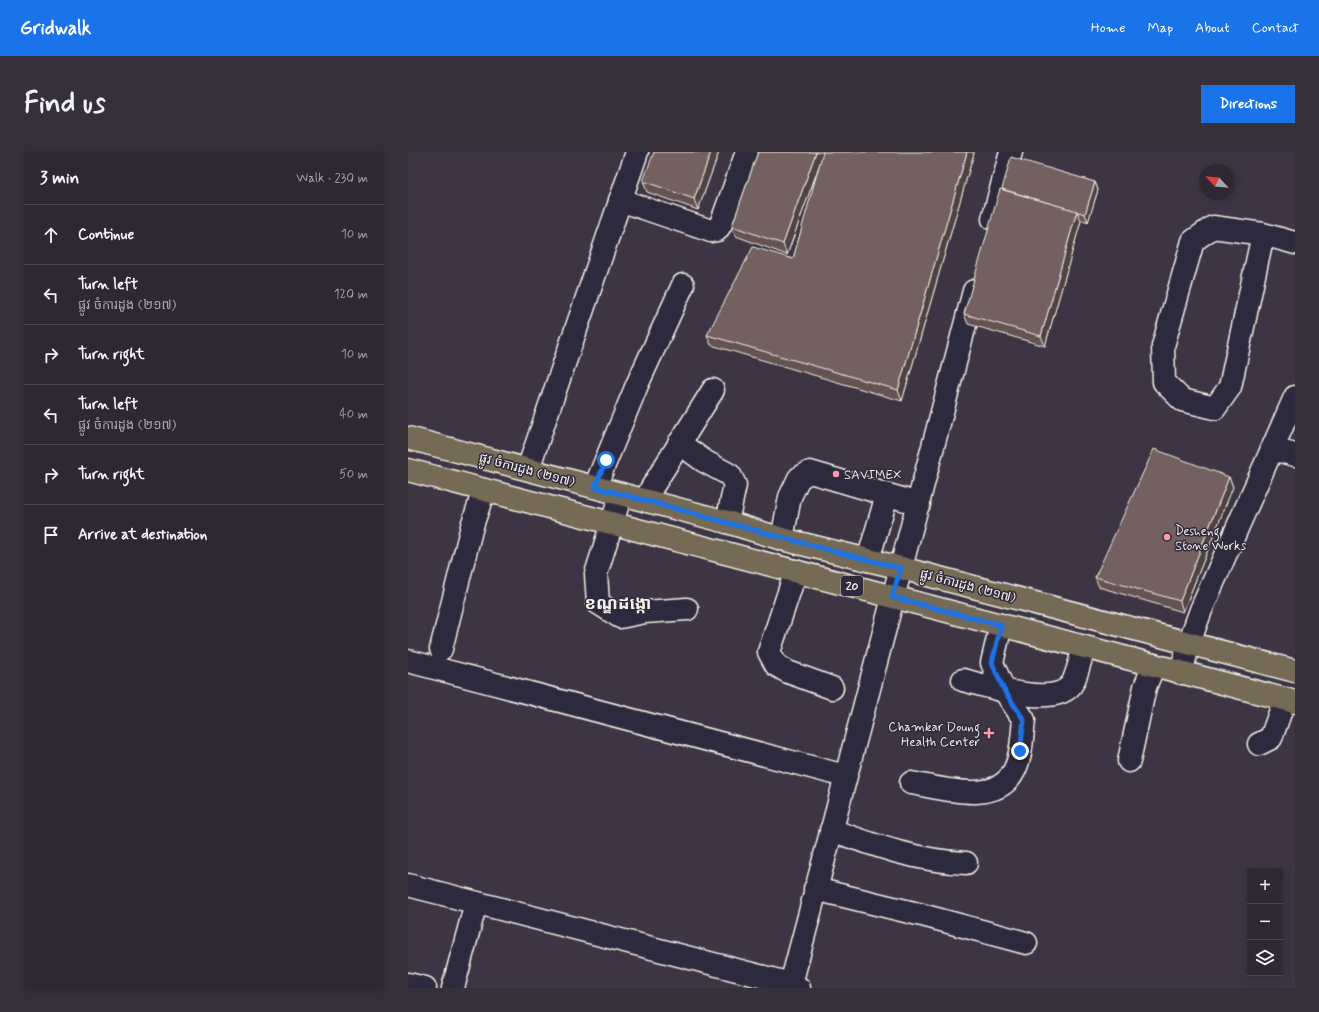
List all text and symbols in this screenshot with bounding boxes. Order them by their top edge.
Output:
text: Gridwalk [20,16,91,41]
text: Home [1091,19,1125,37]
text: Map [1147,19,1173,37]
text: About [1195,19,1230,37]
text: Contact [1252,19,1299,37]
button: Directions [1201,85,1295,123]
text: Find us [24,86,105,123]
north arrow [1199,164,1235,200]
text: 3 min [40,167,79,189]
text: Walk · 230 m [296,170,368,187]
icon: ahead [40,224,62,246]
text: Continue [78,225,134,245]
text: 10 m [341,226,368,243]
text: Turn left [78,275,138,295]
icon: left [40,284,62,306]
text: 120 m [334,286,368,303]
text: ផ្លូវ ចំការដូង (២១៧) [78,297,176,314]
icon: right [40,344,62,366]
text: Turn right [78,345,145,365]
text: 10 m [341,346,368,363]
text: Turn left [78,395,138,415]
icon: left [40,404,62,426]
text: 40 m [339,406,368,423]
text: ផ្លូវ ចំការដូង (២១៧) [78,417,176,434]
street label: ផ្លូវ ចំការដូង (២១៧) [477,450,577,493]
route start [597,451,615,469]
icon: right [40,464,62,486]
text: Turn right [78,465,145,485]
text: 50 m [339,466,368,483]
place label: SAVIMEX [844,467,902,484]
marker: SAVIMEX [831,469,841,479]
place label: Desheng Stone Works [1175,523,1246,555]
icon: arrive [40,524,62,546]
text: Arrive at destination [78,525,207,545]
marker: Desheng Stone Works [1162,532,1172,542]
street label: ផ្លូវ ចំការដូង (២១៧) [918,566,1018,609]
road number: 20 [841,576,863,596]
district label: ខណ្ឌដង្កោ [585,593,651,615]
place label: Chamkar Doung Health Center [888,719,981,751]
marker: Chamkar Doung Health Center [983,727,995,739]
route end [1011,742,1029,760]
map controls [1247,868,1283,976]
button: + [1247,868,1283,904]
button: − [1247,904,1283,940]
button: layers [1247,940,1283,976]

